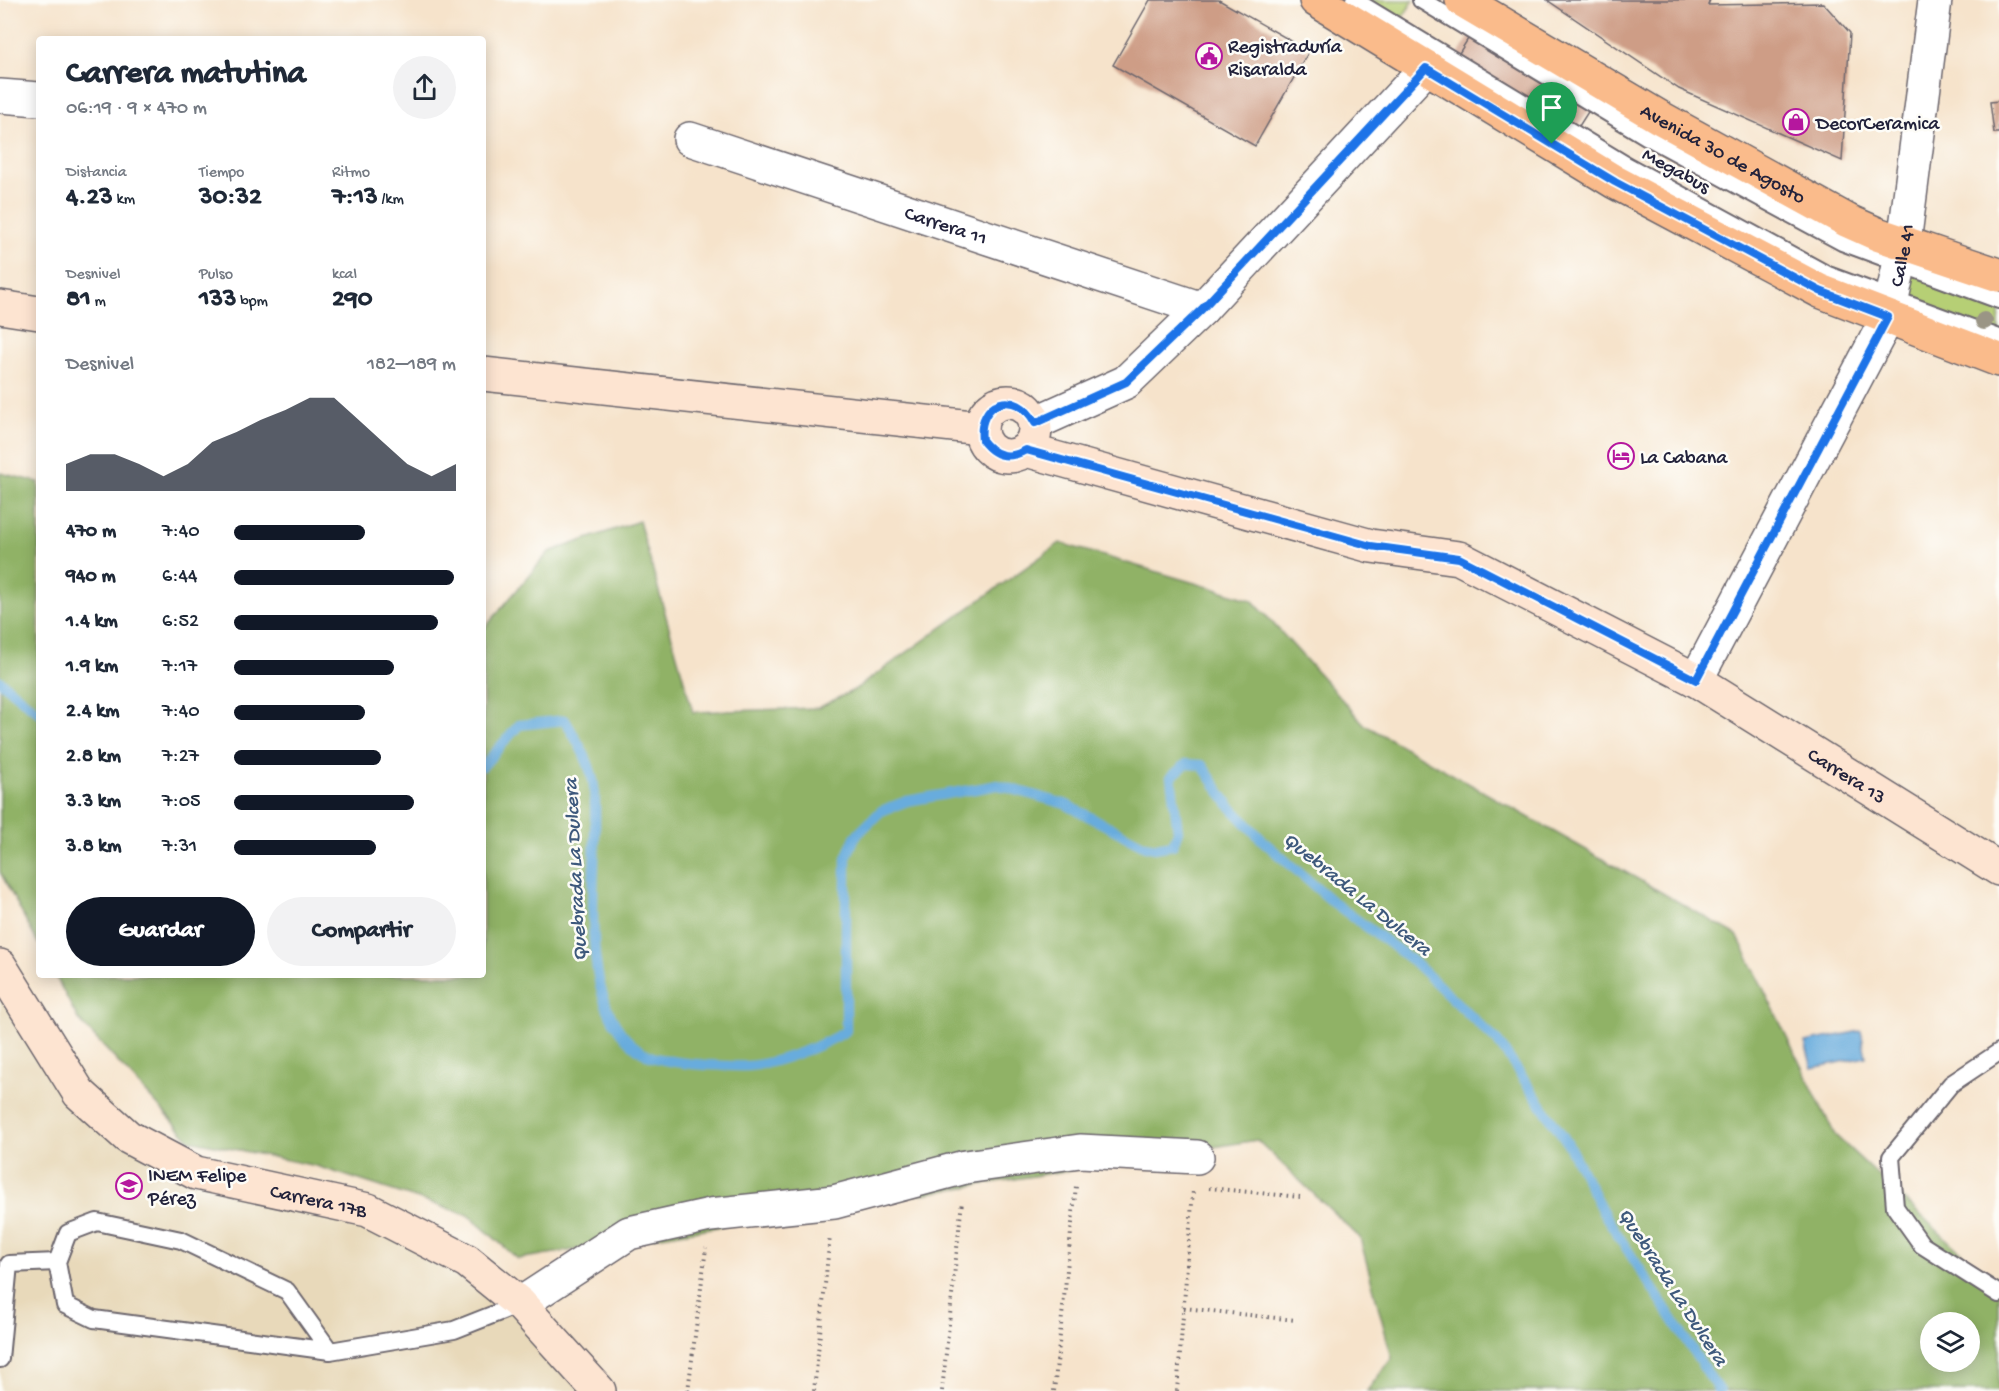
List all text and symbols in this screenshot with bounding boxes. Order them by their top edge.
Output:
place label: Registraduría Risaralda [1228,37,1343,83]
public building icon: Registraduría Risaralda [1194,41,1224,71]
text: Carrera matutina [66,56,306,94]
button: share [393,56,456,119]
pin [1526,82,1577,144]
icon: arrive [1535,91,1568,124]
text: 06:19 · 9 × 470 m [66,98,207,121]
street label: Avenida 30 de Agosto [1635,101,1809,210]
shop icon: DecorCeramica [1781,107,1811,137]
place label: DecorCeramica [1814,114,1940,137]
street label: Megabus [1637,144,1714,200]
text: Distancia [66,164,127,183]
text: Tiempo [199,164,244,183]
text: Ritmo [332,164,370,183]
text: 4.23 [66,183,113,214]
text: 30:32 [199,183,262,214]
text: 7:13 [332,183,378,214]
text: km [113,191,135,210]
text: /km [378,191,404,210]
street label: Carrera 11 [901,203,989,252]
street label: Calle 41 [1887,223,1921,289]
text: Desnivel [66,266,120,285]
text: Pulso [199,266,233,285]
text: kcal [332,266,357,285]
text: 81 [66,285,91,316]
text: 133 [199,285,237,316]
text: 290 [332,285,373,316]
text: m [91,293,106,312]
text: bpm [237,293,268,312]
text: Desnivel [66,354,134,377]
text: 182–189 m [367,354,456,377]
hotel icon: La Cabana [1606,441,1636,471]
place label: La Cabana [1640,448,1728,471]
text: 470 m [66,521,116,544]
text: 7:40 [162,521,200,544]
text: 940 m [66,566,116,589]
text: 6:44 [162,566,197,589]
text: 1.4 km [66,611,118,634]
text: 6:52 [162,611,199,634]
text: 1.9 km [66,656,118,679]
text: 7:17 [162,656,197,679]
text: 2.4 km [66,701,119,724]
text: 7:40 [162,701,200,724]
street label: Carrera 13 [1802,744,1889,810]
text: 2.8 km [66,746,121,769]
text: 7:27 [162,746,199,769]
water label: Quebrada La Dulcera [560,776,595,962]
text: 3.3 km [66,791,121,814]
text: 7:05 [162,791,201,814]
water label: Quebrada La Dulcera [1277,828,1436,964]
text: 3.8 km [66,836,121,859]
text: 7:31 [162,836,197,859]
button: Guardar [66,897,255,966]
button: Compartir [267,897,456,966]
place label: INEM Felipe Pérez [147,1166,247,1212]
school or university icon: INEM Felipe Pérez [114,1171,144,1201]
street label: Carrera 17B [268,1181,369,1225]
water label: Quebrada La Dulcera [1611,1204,1732,1373]
map controls [1920,1312,1980,1372]
button: layers [1920,1312,1980,1372]

